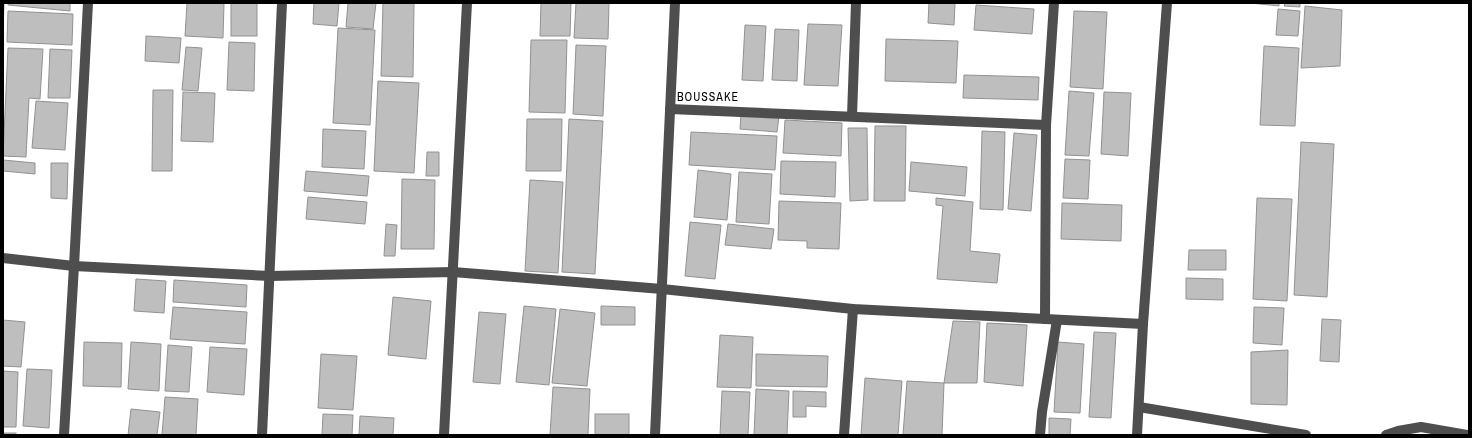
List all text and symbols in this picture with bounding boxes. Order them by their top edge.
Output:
district label: BOUSSAKE [677,89,739,105]

